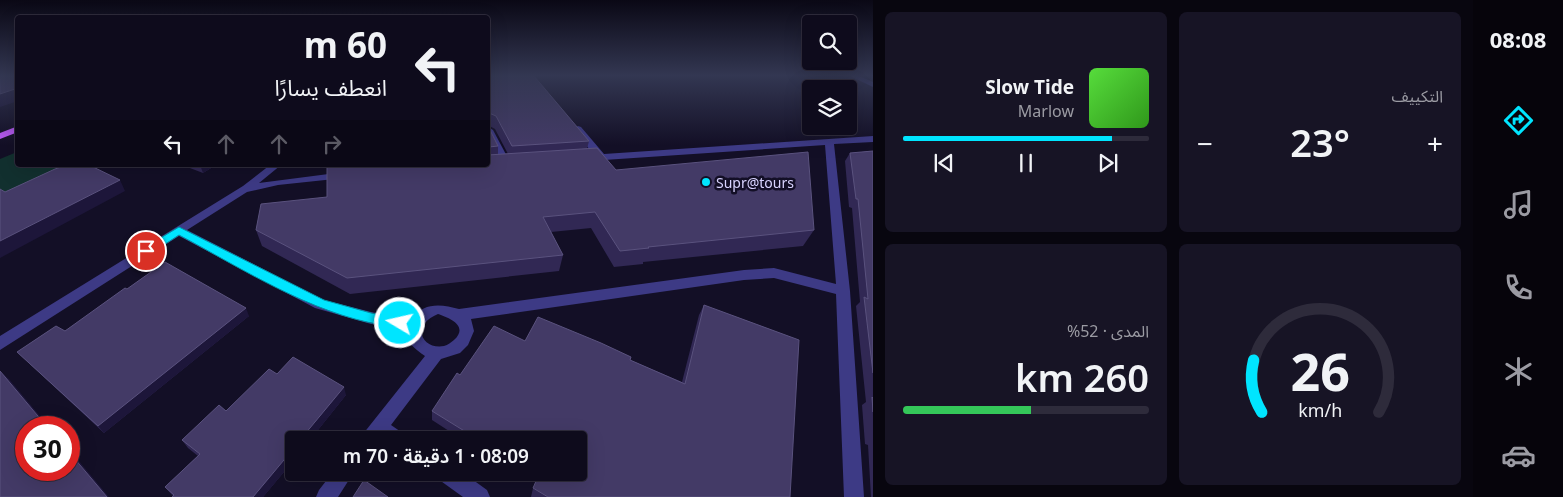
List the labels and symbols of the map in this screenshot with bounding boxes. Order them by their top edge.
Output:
place label: Supr@tours [716,173,794,192]
marker: Supr@tours [700,176,712,188]
pin [125,230,167,272]
position arrow [373,296,425,348]
speed limit sign: 30 [15,416,80,481]

